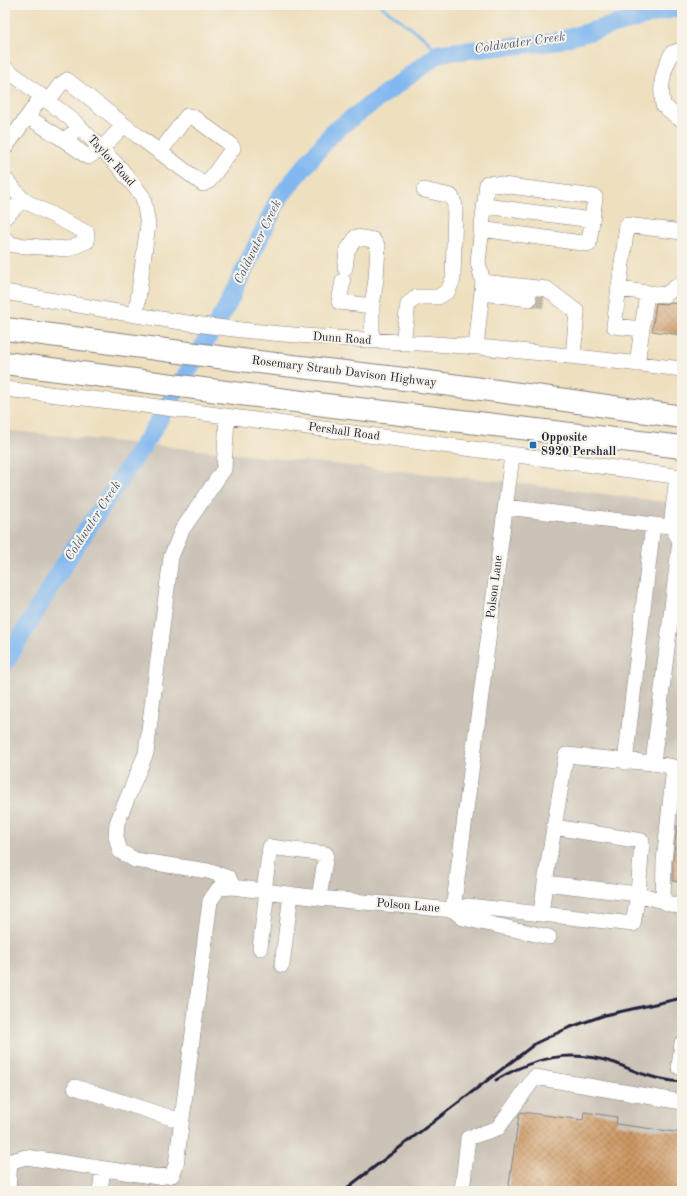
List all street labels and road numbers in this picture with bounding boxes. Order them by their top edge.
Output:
street label: Taylor Road [85,133,137,189]
street label: Dunn Road [312,331,372,347]
street label: Rosemary Straub Davison Highway [251,355,438,389]
street label: Pershall Road [307,421,381,443]
street label: Polson Lane [485,554,505,619]
street label: Polson Lane [376,897,441,915]

